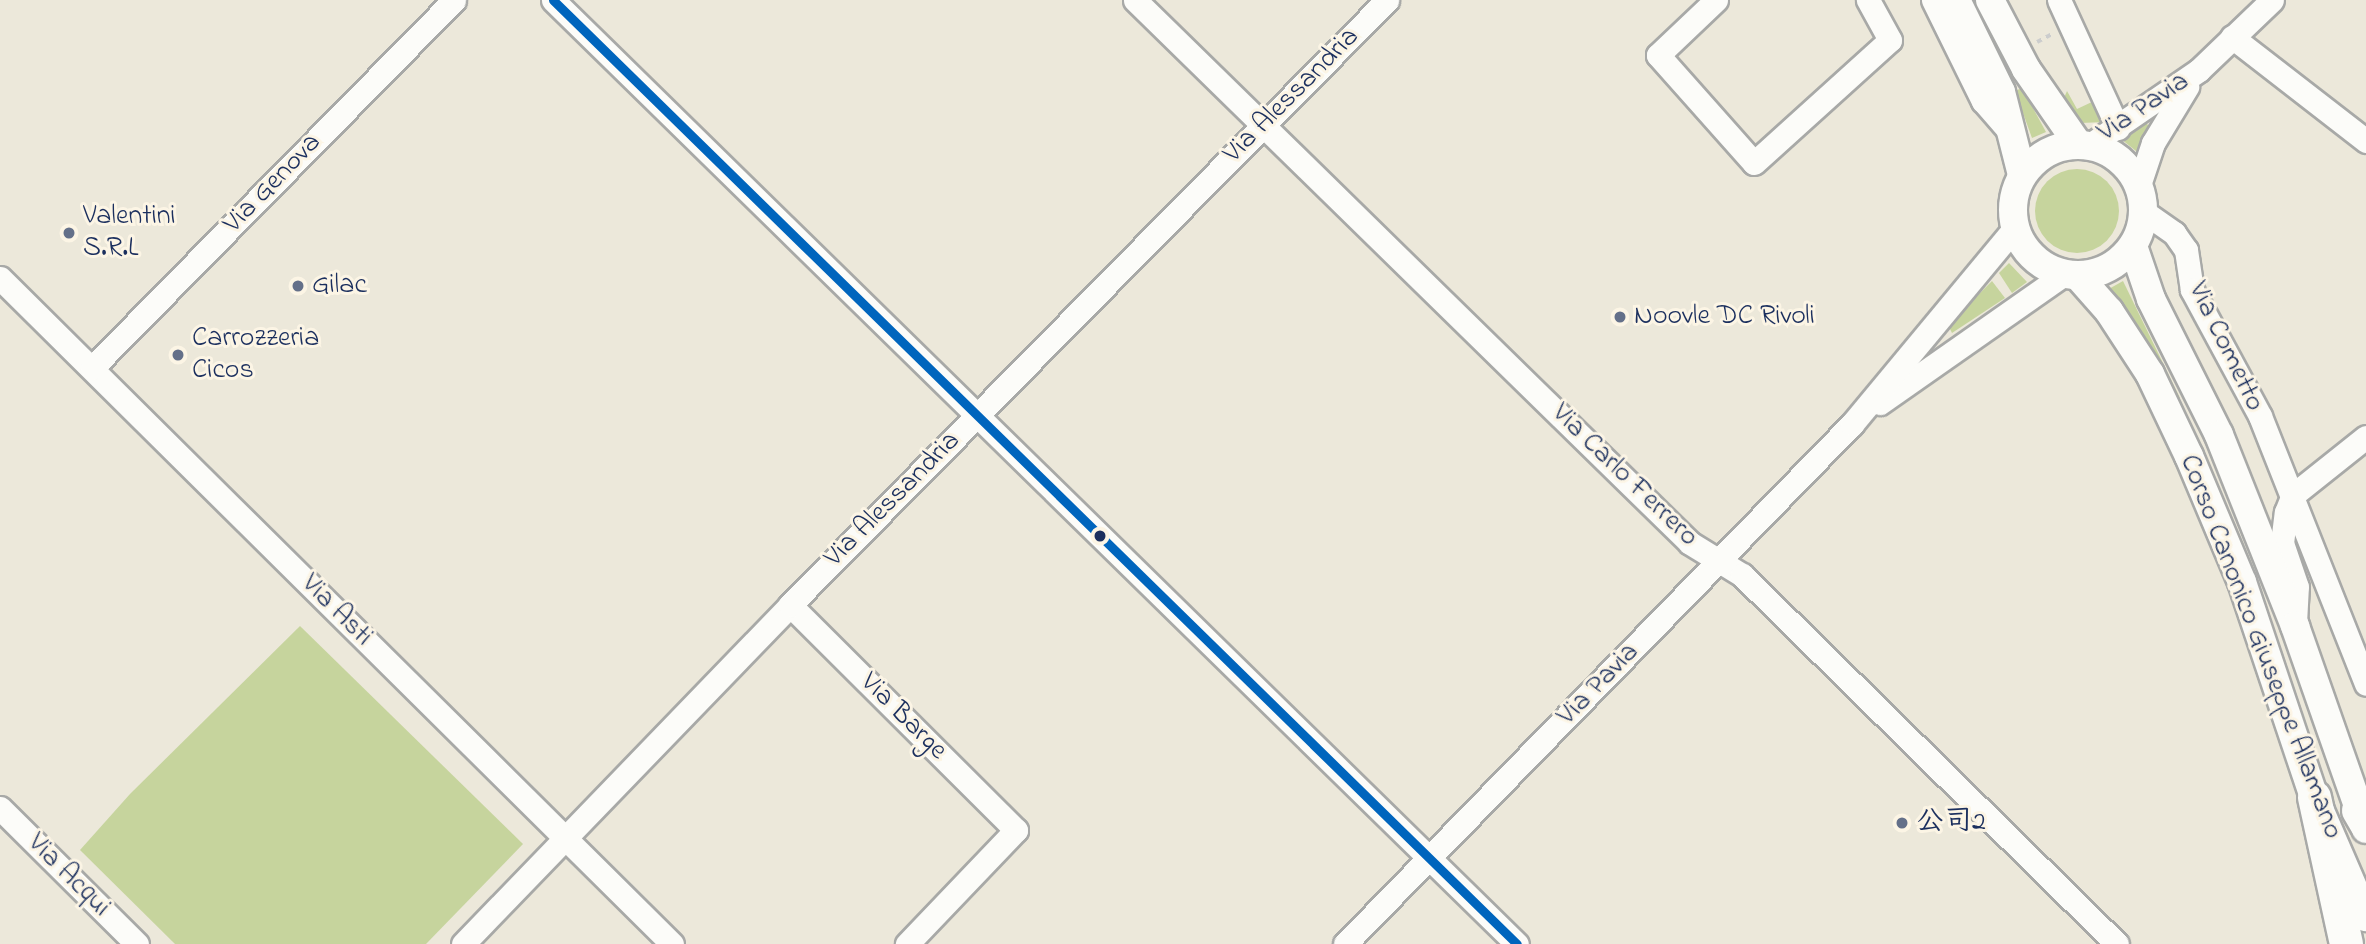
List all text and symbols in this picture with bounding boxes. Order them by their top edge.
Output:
street label: Via Alessandria [1217,21,1367,171]
street label: Via Pavia [2092,65,2196,151]
street label: Via Genova [217,127,329,241]
place label: Valentini S.R.L [83,200,176,266]
marker: Valentini S.R.L [61,225,77,241]
place label: Gilac [312,269,367,303]
street label: Via Cometto [2179,277,2271,417]
marker: Gilac [290,278,306,294]
place label: Noovle DC Rivoli [1634,300,1815,334]
marker: Noovle DC Rivoli [1612,309,1628,325]
place label: Carrozzeria Cicos [192,322,319,388]
marker: Carrozzeria Cicos [170,347,186,363]
street label: Via Carlo Ferrero [1544,398,1704,554]
street label: Via Alessandria [818,425,968,575]
street label: Corso Canonico Giuseppe Allamano [2171,450,2349,844]
unlabelled marker [1093,529,1107,543]
street label: Via Asti [293,568,379,654]
street label: Via Pavia [1551,637,1647,733]
street label: Via Barge [852,666,954,768]
place label: 公司2 [1916,806,1986,840]
marker: 公司2 [1894,815,1910,831]
street label: Via Acqui [19,827,117,925]

